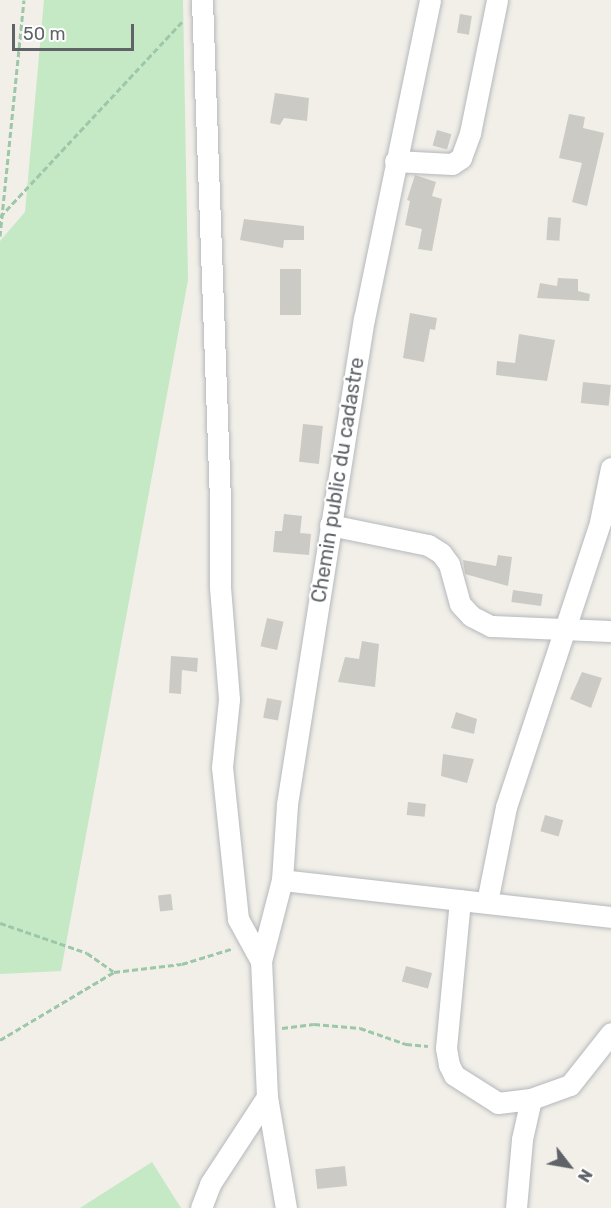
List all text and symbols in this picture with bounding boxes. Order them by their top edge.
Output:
scale bar [15,12,136,50]
text: 50 m [23,23,66,45]
street label: Chemin public du cadastre [307,355,369,605]
north arrow [539,1136,599,1196]
text: N [574,1166,596,1185]

